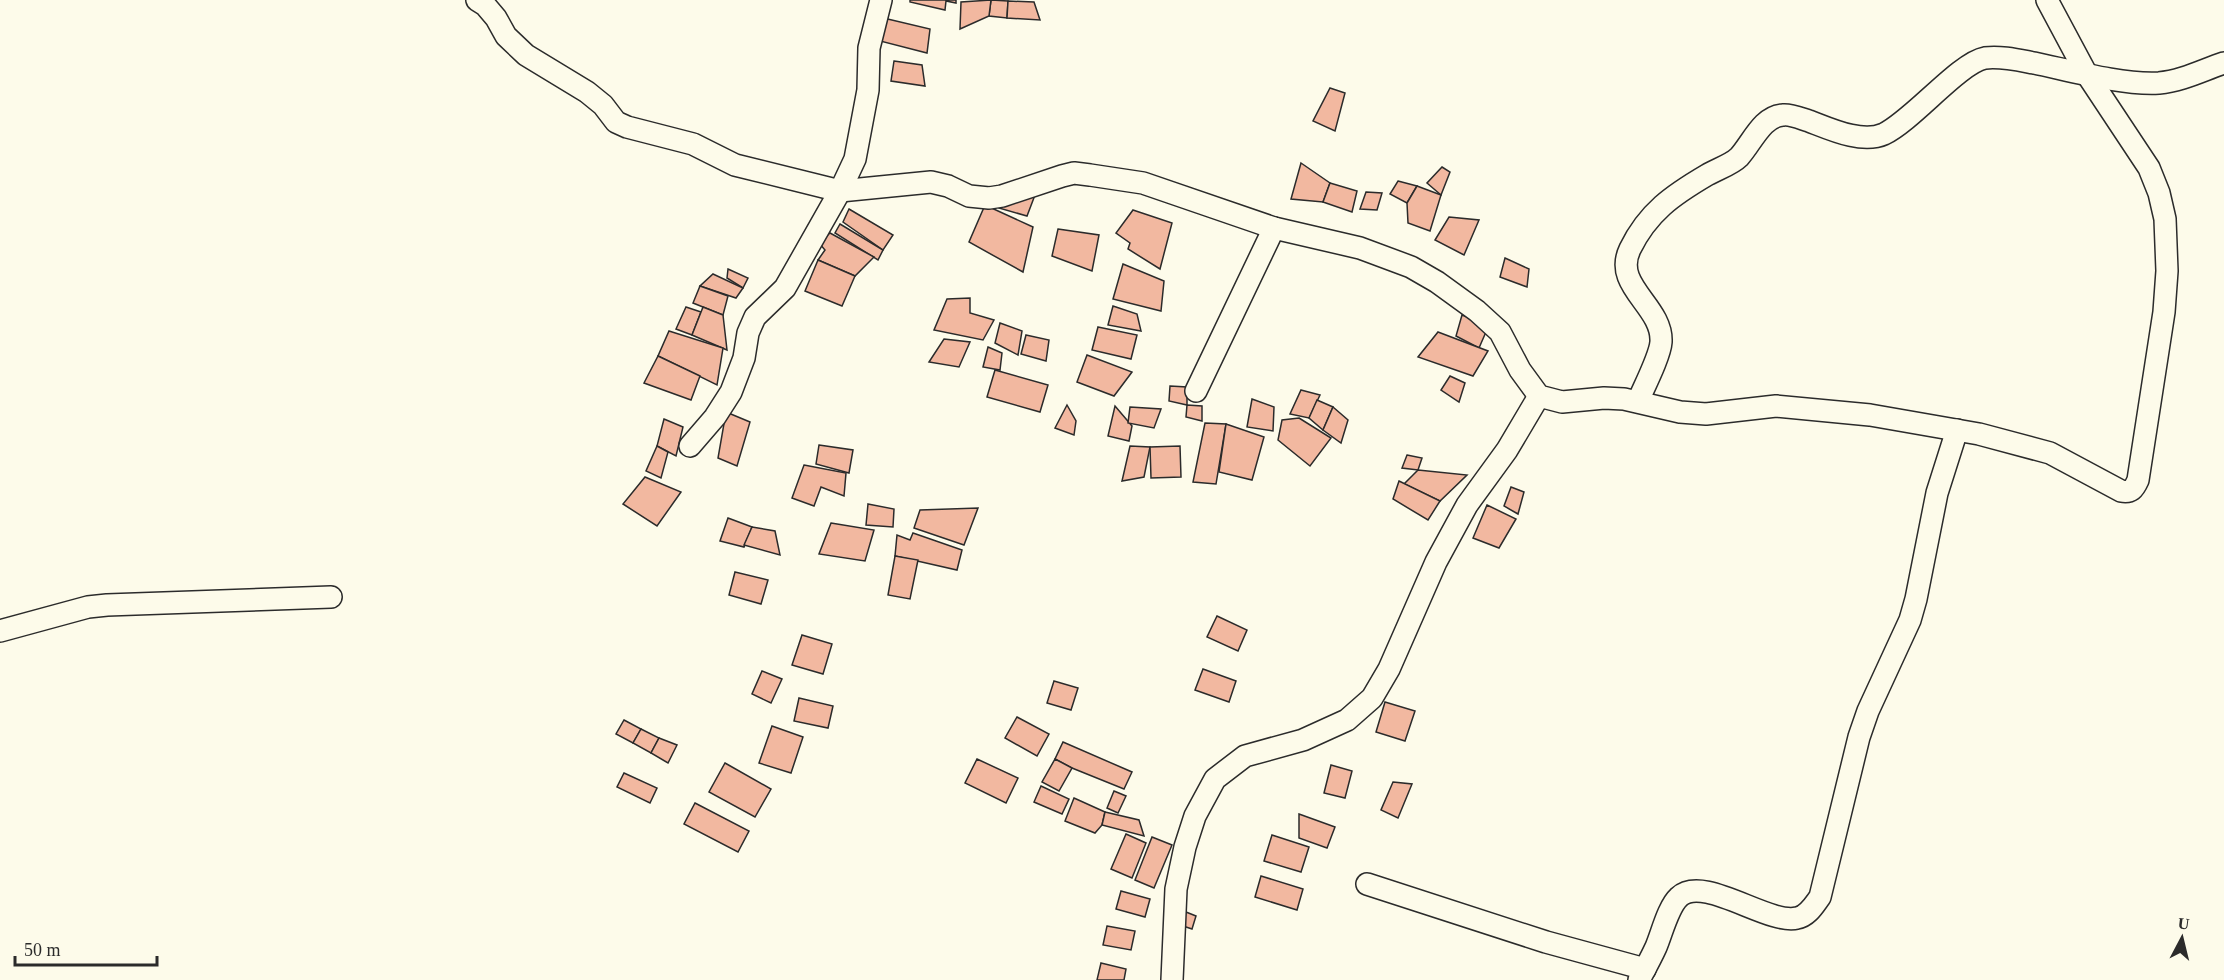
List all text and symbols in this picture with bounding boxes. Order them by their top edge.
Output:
north arrow [2152,908,2212,968]
text: U [2177,914,2191,933]
scale bar [15,929,158,967]
text: 50 m [24,940,61,960]

